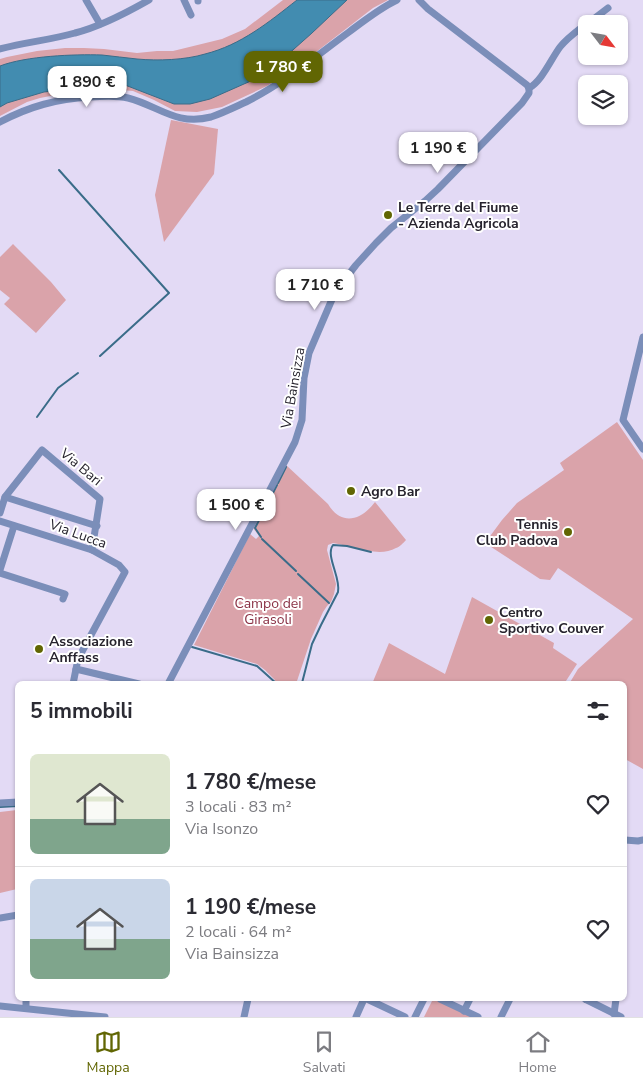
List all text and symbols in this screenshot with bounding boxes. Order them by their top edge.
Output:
north arrow [578,15,628,65]
map controls [578,15,628,125]
pin: 1 780 € [237,51,329,93]
text: 1 780 € [255,56,311,78]
pin: 1 890 € [41,66,133,108]
text: 1 890 € [59,71,115,93]
button: layers [578,75,628,125]
pin: 1 190 € [392,132,484,174]
text: 1 190 € [410,137,466,159]
place label: Le Terre del Fiume - Azienda Agricola [398,198,519,233]
marker: Le Terre del Fiume - Azienda Agricola [382,209,394,221]
pin: 1 710 € [269,268,361,311]
text: 1 710 € [287,274,343,296]
street label: Via Bainsizza [276,346,310,431]
street label: Via Bari [55,443,106,490]
place label: Agro Bar [361,482,420,501]
marker: Agro Bar [345,485,357,497]
pin: 1 500 € [190,488,282,531]
text: 1 500 € [208,494,264,516]
street label: Via Lucca [46,515,109,553]
place label: Tennis Club Padova [476,515,558,550]
marker: Tennis Club Padova [562,526,574,538]
park label: Campo dei Girasoli [235,594,302,629]
place label: Centro Sportivo Couver [499,603,604,638]
marker: Centro Sportivo Couver [483,614,495,626]
place label: Associazione Anffass [49,632,133,667]
marker: Associazione Anffass [33,643,45,655]
text: 5 immobili [30,697,133,725]
icon: filters [584,697,612,725]
text: 1 780 €/mese [185,768,316,796]
icon: home [70,774,130,834]
icon: heart [584,790,612,818]
text: 3 locali · 83 m² [185,796,292,818]
text: Via Isonzo [185,818,258,840]
text: 1 190 €/mese [185,893,316,921]
icon: home [70,899,130,959]
icon: heart [584,915,612,943]
text: 2 locali · 64 m² [185,921,292,943]
text: Via Bainsizza [185,943,279,965]
tab: Mappa [87,1028,130,1077]
tab: Salvati [303,1028,345,1077]
tab: Home [519,1028,556,1077]

